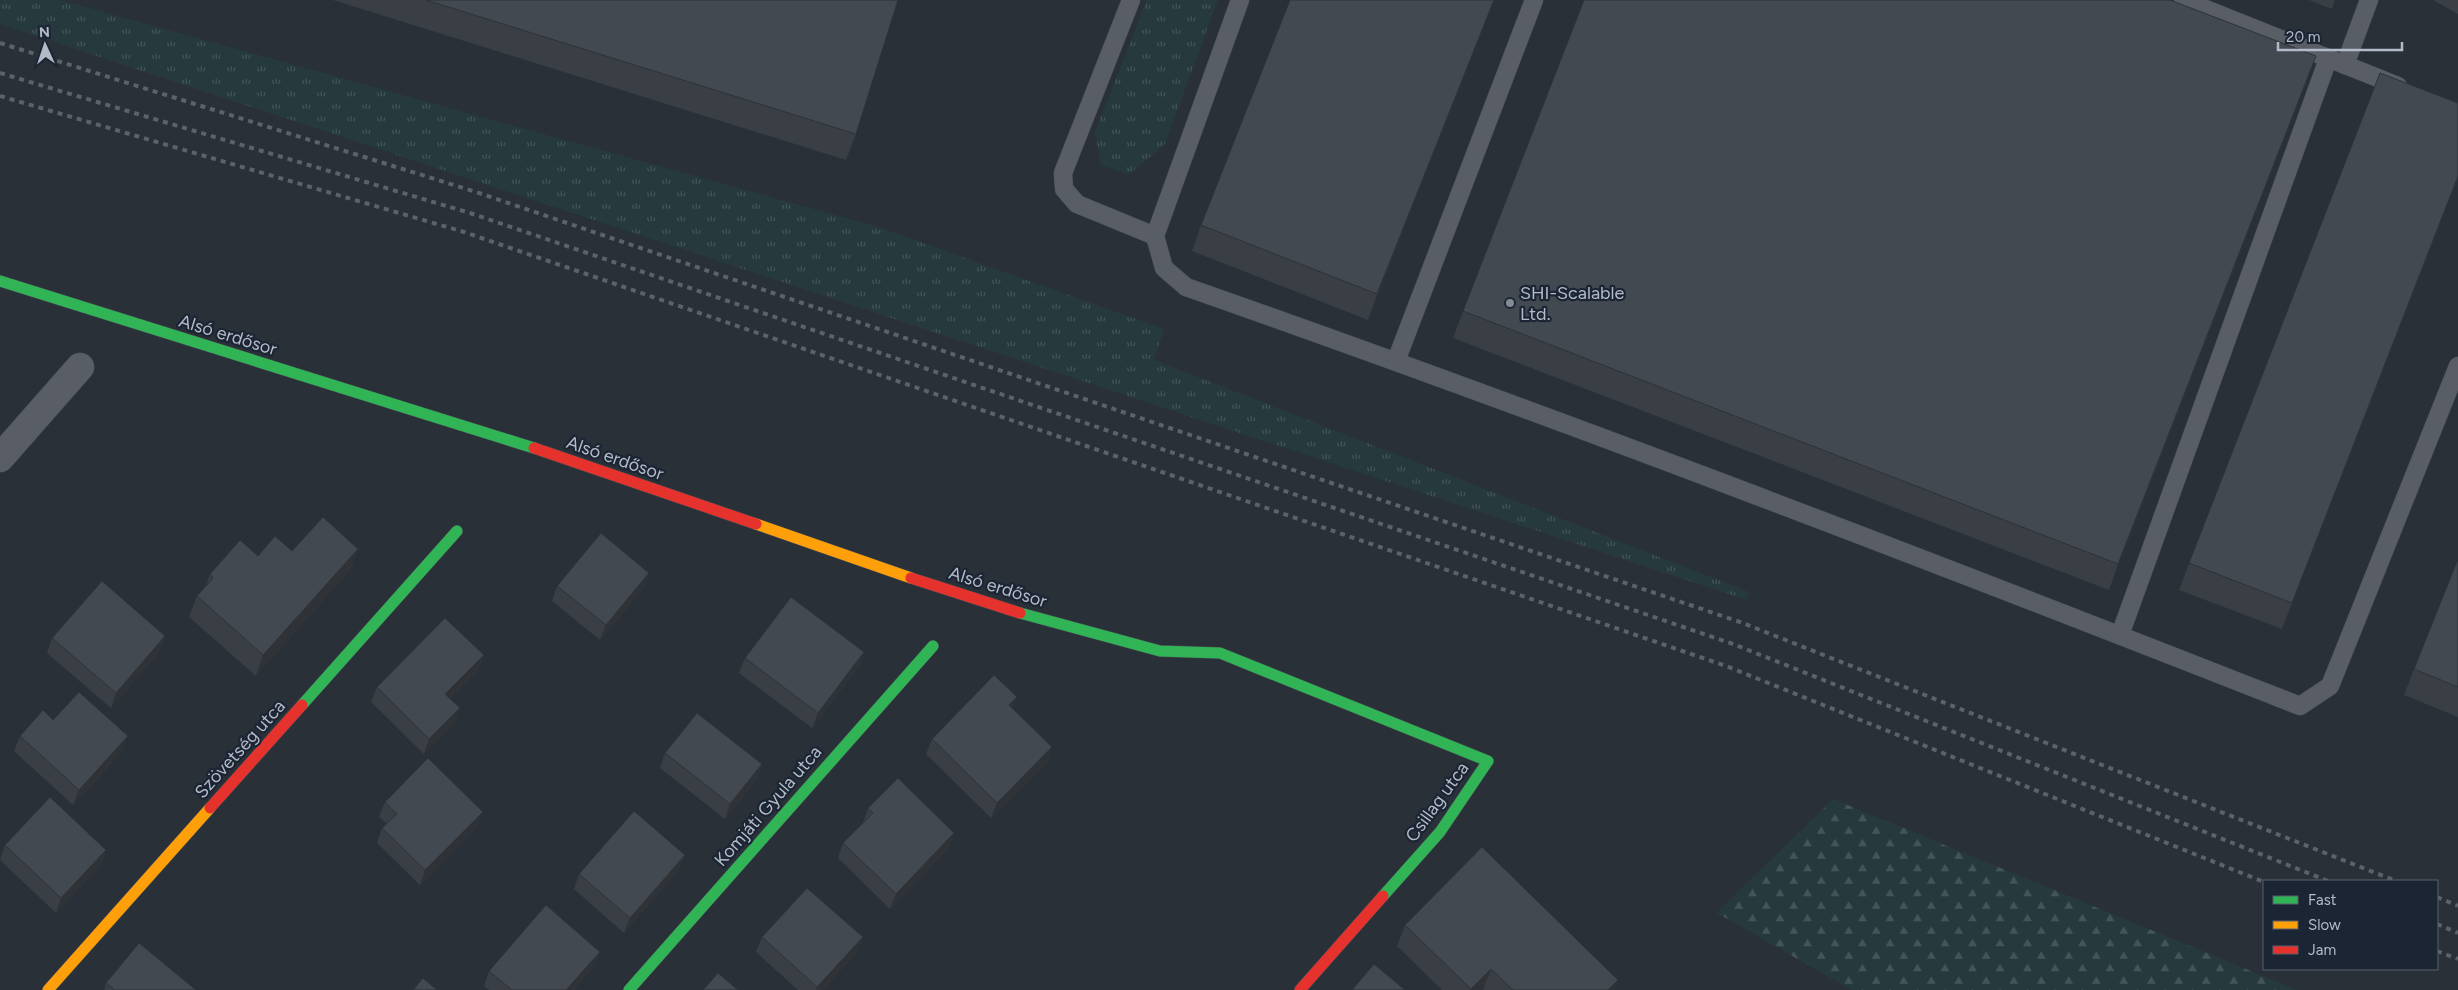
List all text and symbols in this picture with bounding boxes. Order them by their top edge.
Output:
north arrow [20,20,70,70]
scale bar [2278,20,2402,52]
text: N [38,24,50,41]
text: 20 m [2286,28,2320,46]
place label: SHI-Scalable Ltd. [1520,282,1625,325]
marker: SHI-Scalable Ltd. [1504,297,1516,309]
street label: Alsó erdősor [176,310,280,360]
street label: Alsó erdősor [564,431,666,485]
street label: Alsó erdősor [946,562,1050,612]
street label: Szövetség utca [190,695,290,803]
street label: Komjáti Gyula utca [710,741,826,871]
street label: Csillag utca [1401,758,1473,846]
legend [2263,880,2438,970]
text: Fast [2308,891,2337,909]
text: Slow [2308,916,2341,934]
text: Jam [2308,941,2336,959]

